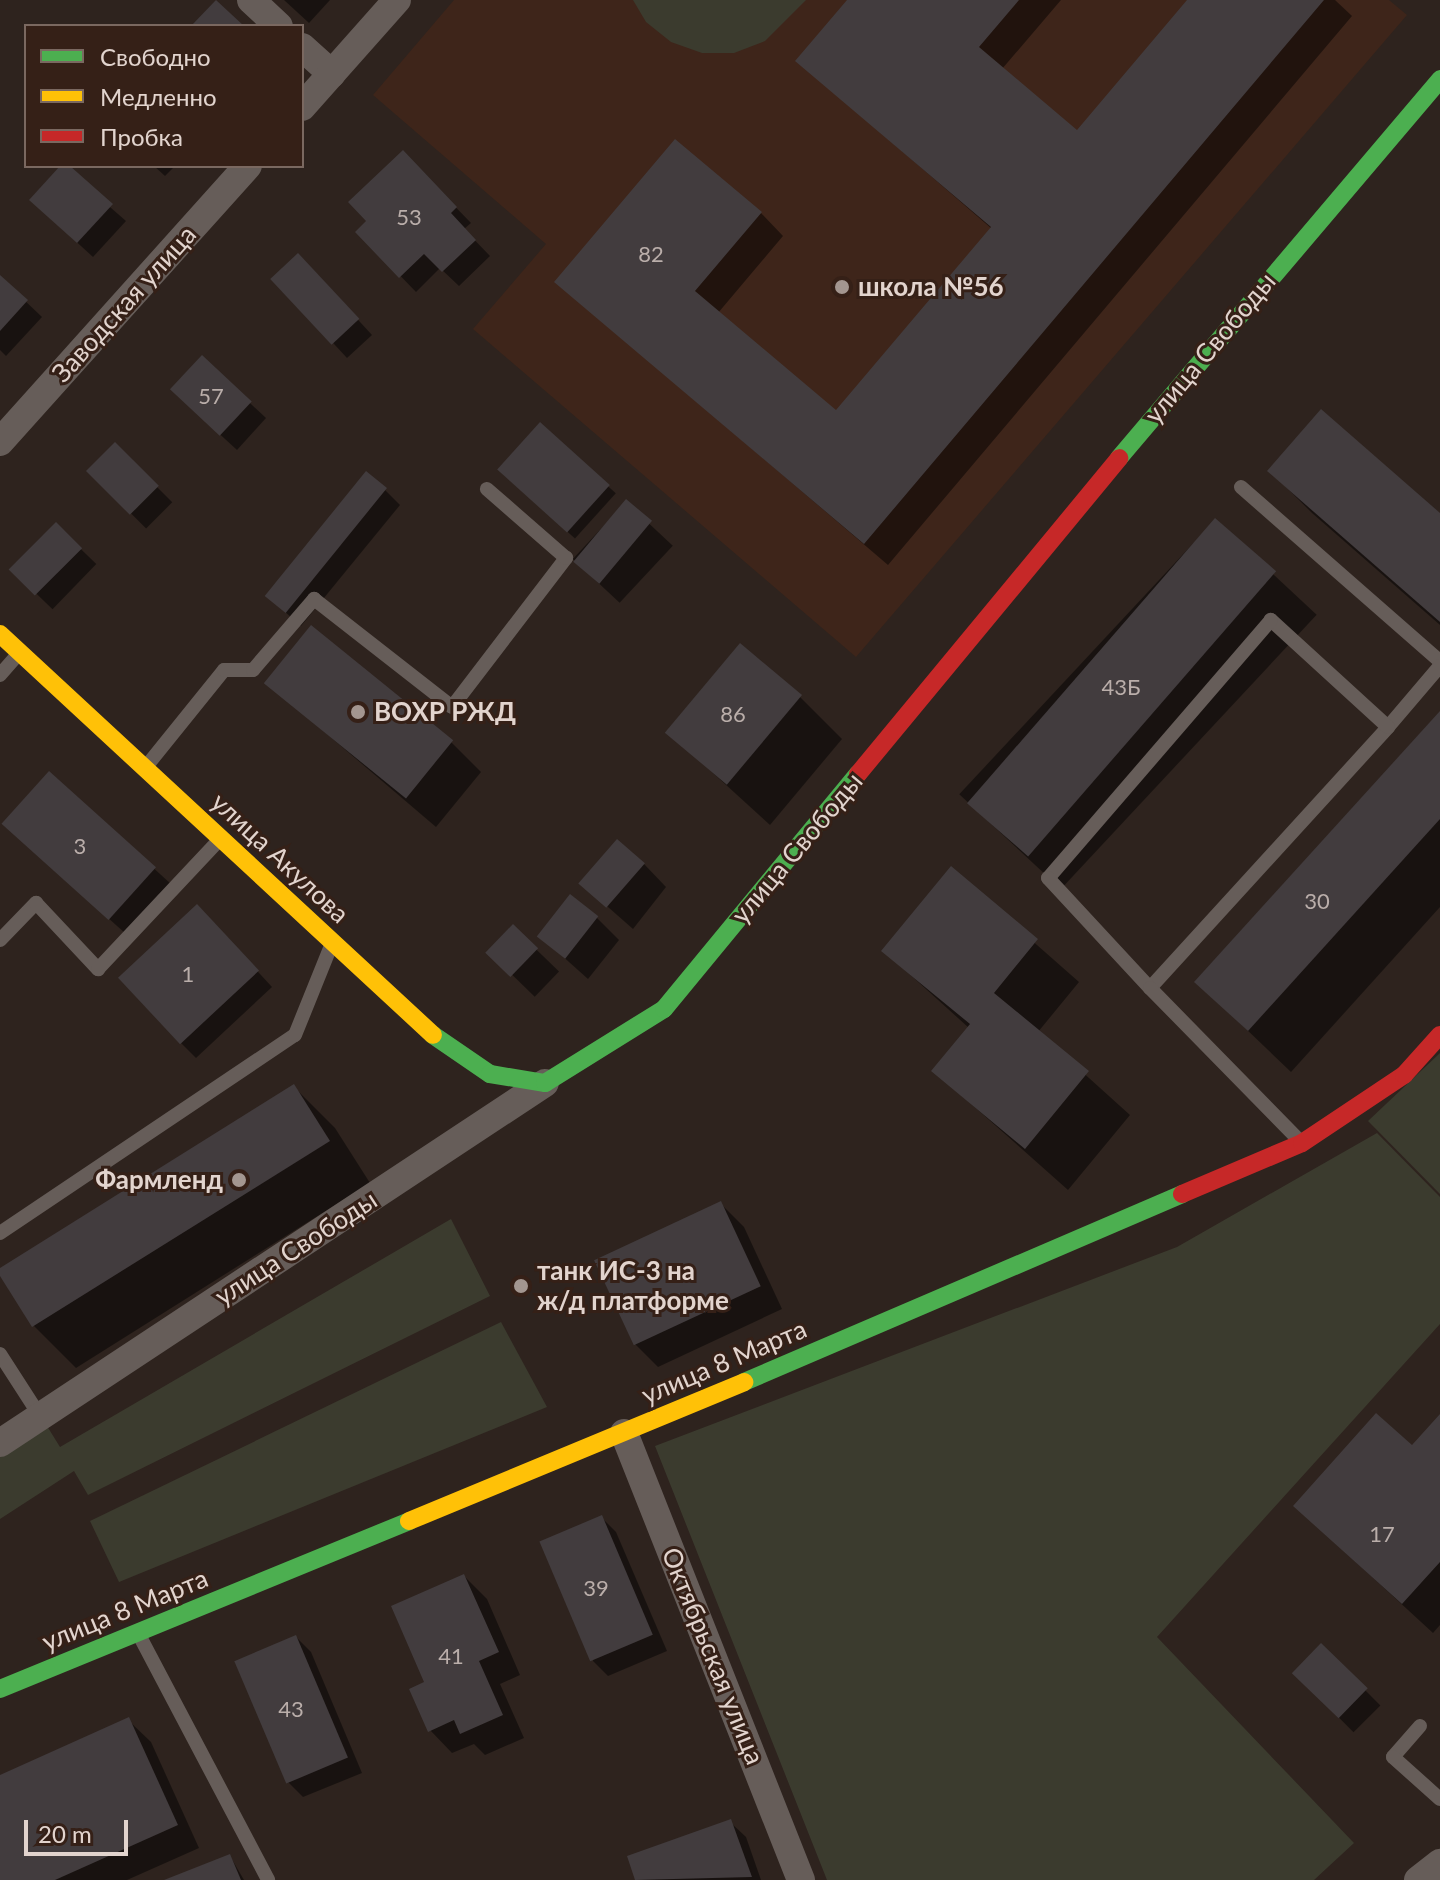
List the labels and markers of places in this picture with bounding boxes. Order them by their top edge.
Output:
place label: школа №56 [858,271,1004,303]
marker: школа №56 [833,278,851,296]
place label: ВОХР РЖД [374,696,516,728]
marker: ВОХР РЖД [349,703,367,721]
place label: Фармленд [95,1164,223,1196]
marker: Фармленд [230,1171,248,1189]
place label: танк ИС-3 на ж/д платформе [537,1255,729,1316]
marker: танк ИС-3 на ж/д платформе [512,1277,530,1295]

